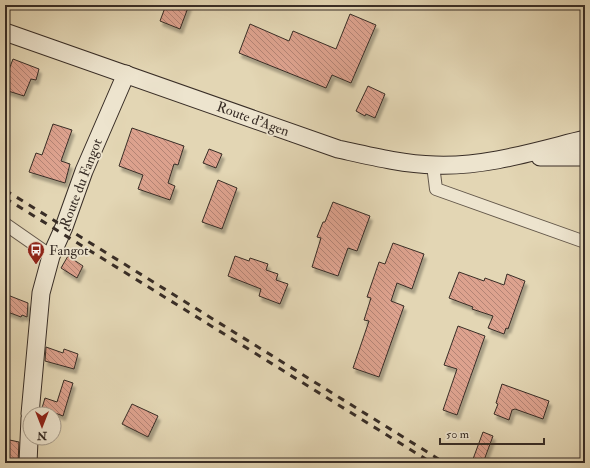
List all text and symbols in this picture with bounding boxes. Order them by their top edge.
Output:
street label: Route d'Agen [214,98,292,140]
street label: Route du Fangot [56,136,106,230]
bus stop icon: Fangot [26,240,46,265]
place label: Fangot [49,242,89,259]
north arrow [22,406,62,446]
scale bar [440,420,544,446]
text: 50 m [446,427,470,442]
text: N [36,429,48,442]

